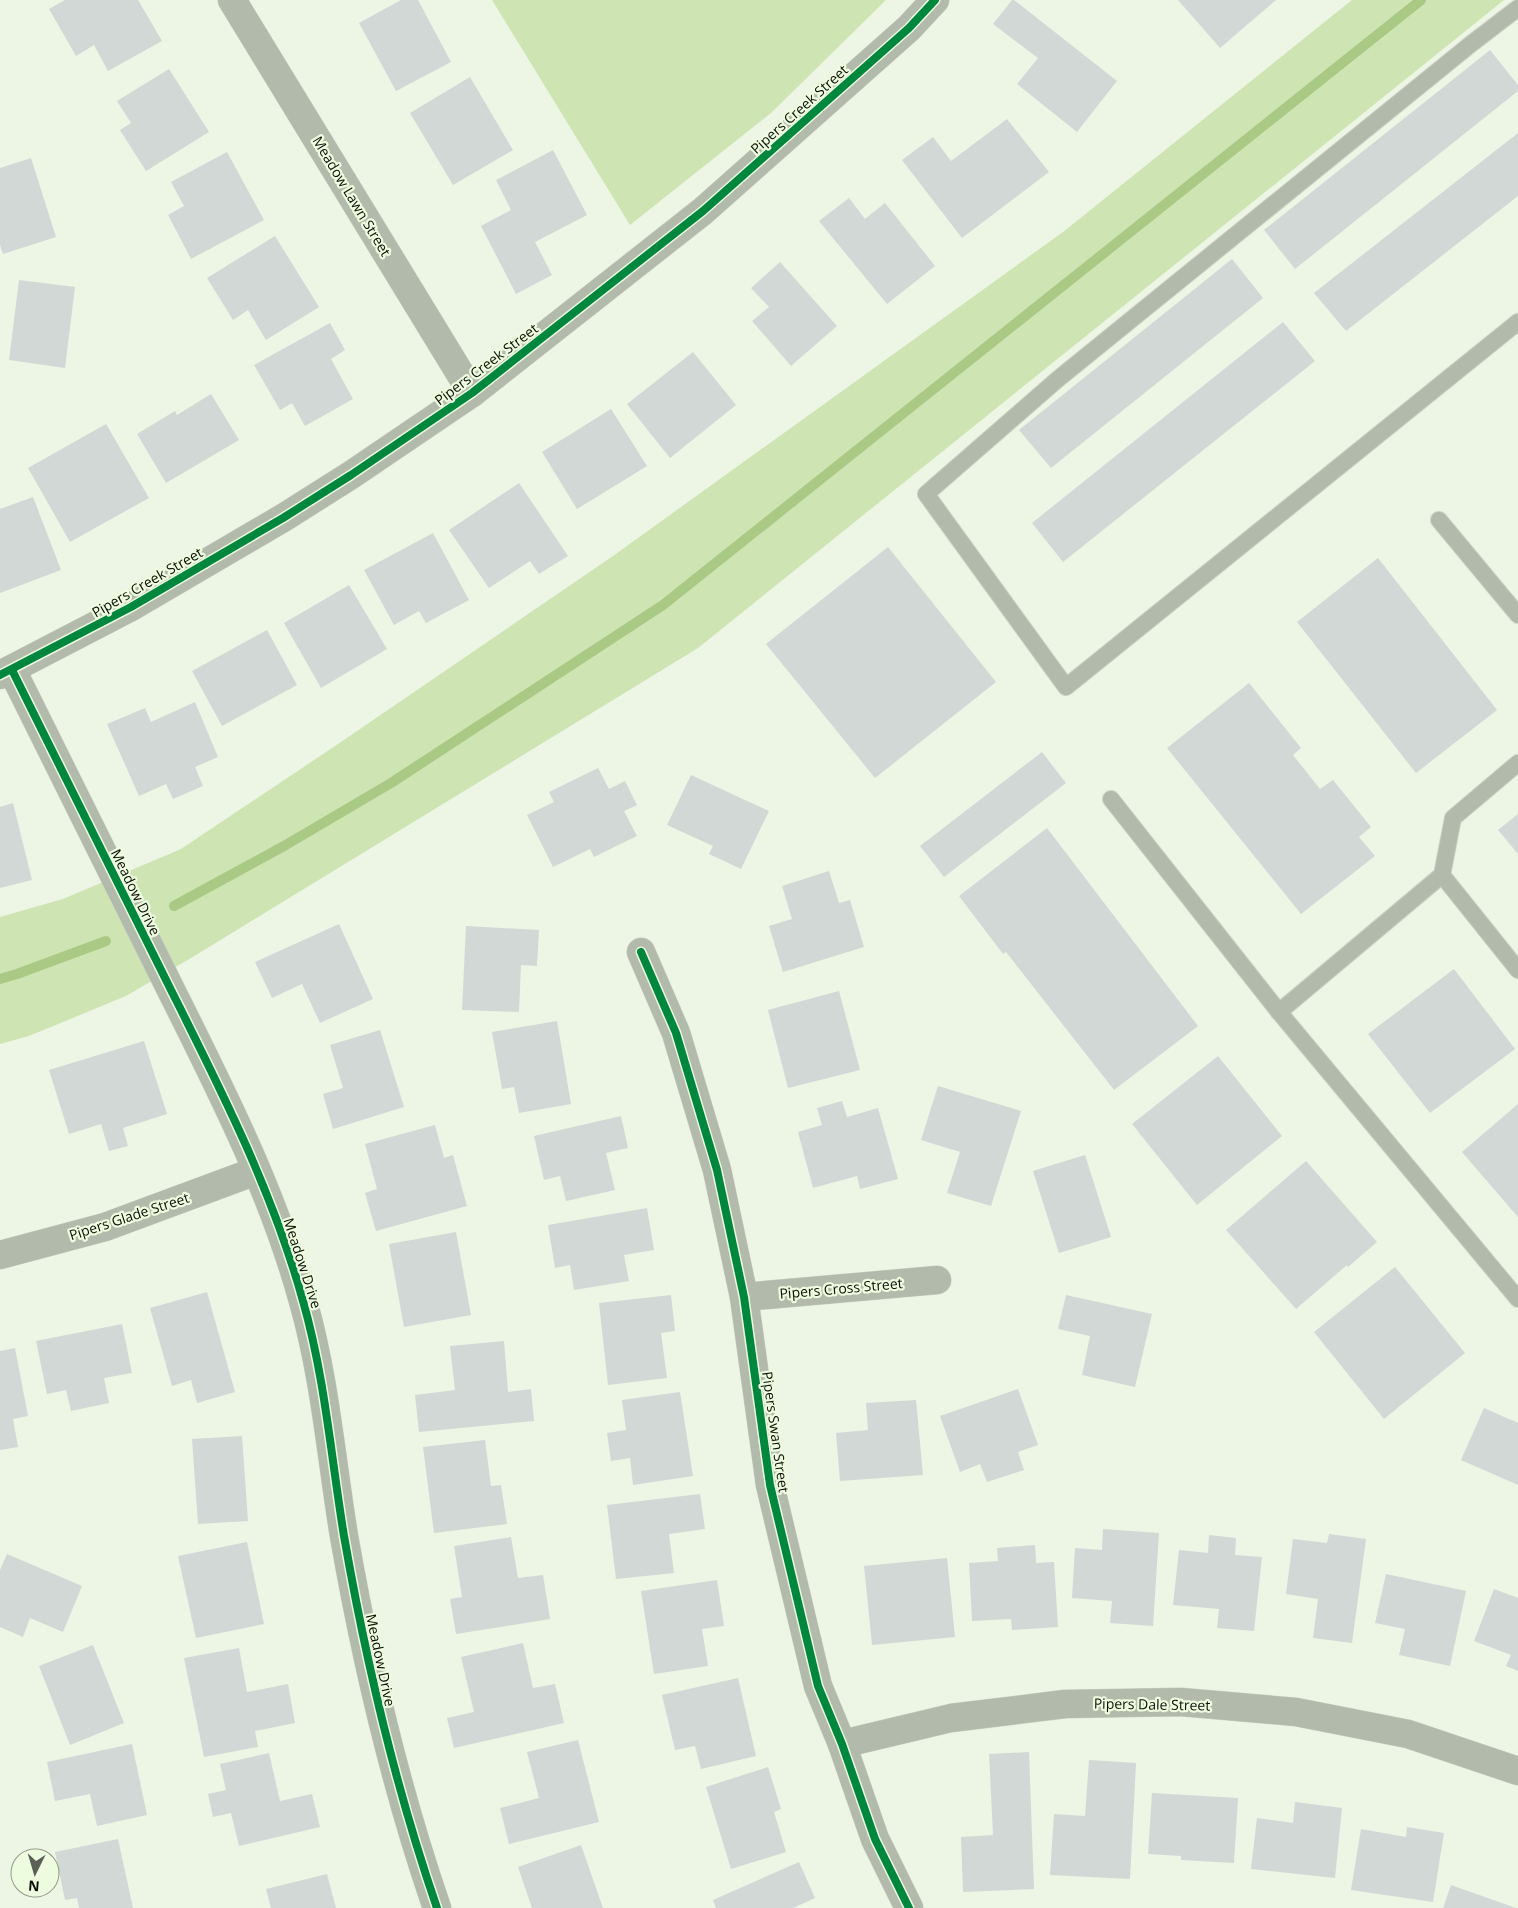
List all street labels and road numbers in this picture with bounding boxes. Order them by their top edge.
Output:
street label: Pipers Creek Street [746,60,852,158]
street label: Meadow Lawn Street [309,132,395,260]
street label: Pipers Creek Street [430,319,542,409]
street label: Pipers Creek Street [88,543,206,621]
street label: Meadow Drive [107,846,165,939]
street label: Pipers Glade Street [67,1188,191,1244]
street label: Meadow Drive [279,1215,327,1311]
street label: Pipers Cross Street [779,1273,903,1303]
street label: Pipers Swan Street [758,1370,794,1494]
street label: Meadow Drive [362,1612,400,1708]
street label: Pipers Dale Street [1094,1693,1210,1715]

